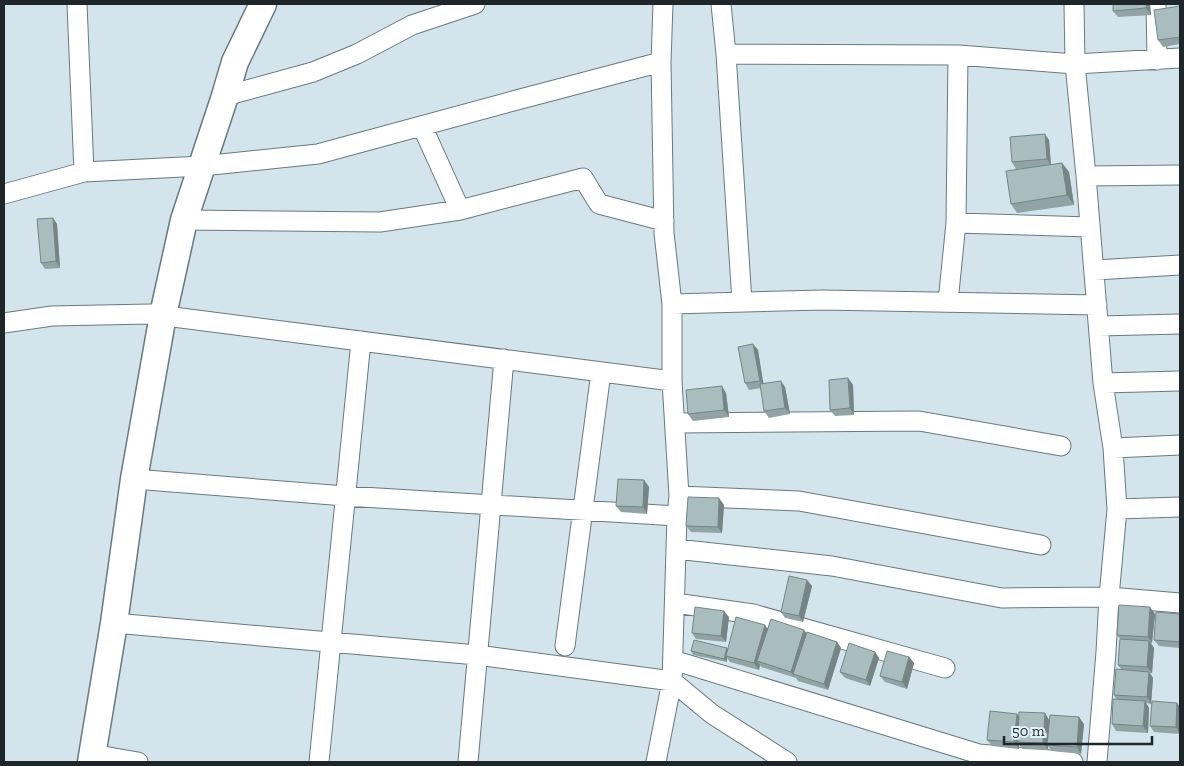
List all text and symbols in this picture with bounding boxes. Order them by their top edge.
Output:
scale bar [1004,714,1152,746]
text: 50 m [1012,722,1045,740]

